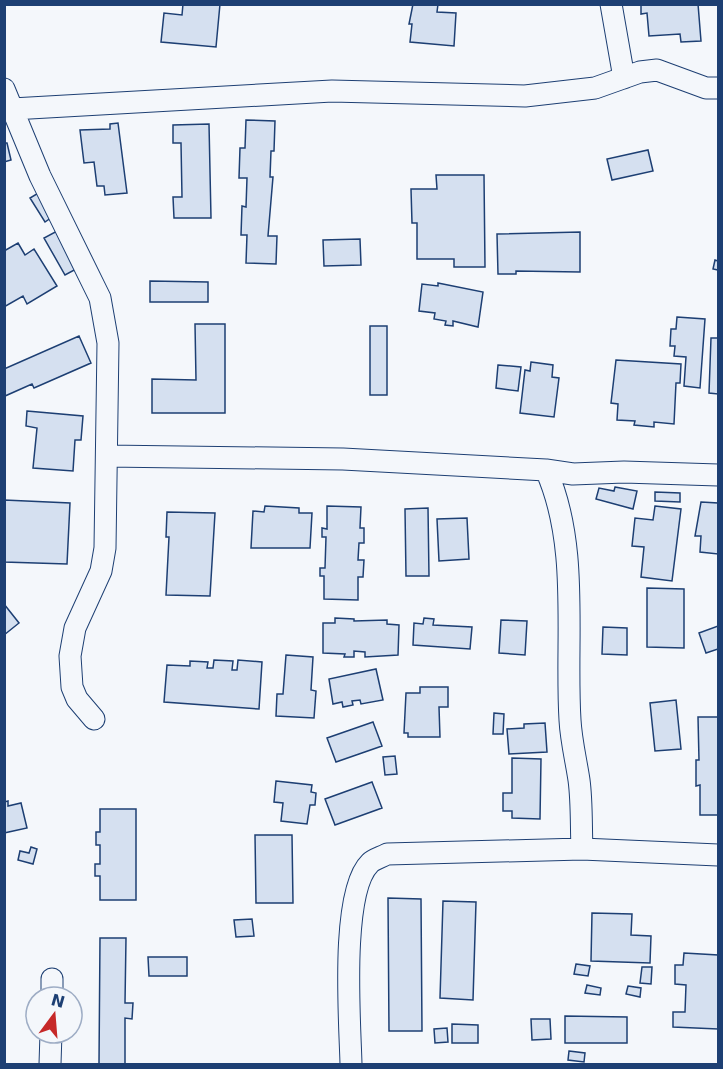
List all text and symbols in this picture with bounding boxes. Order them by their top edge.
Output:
north arrow [24,985,84,1045]
text: N [49,990,67,1012]

